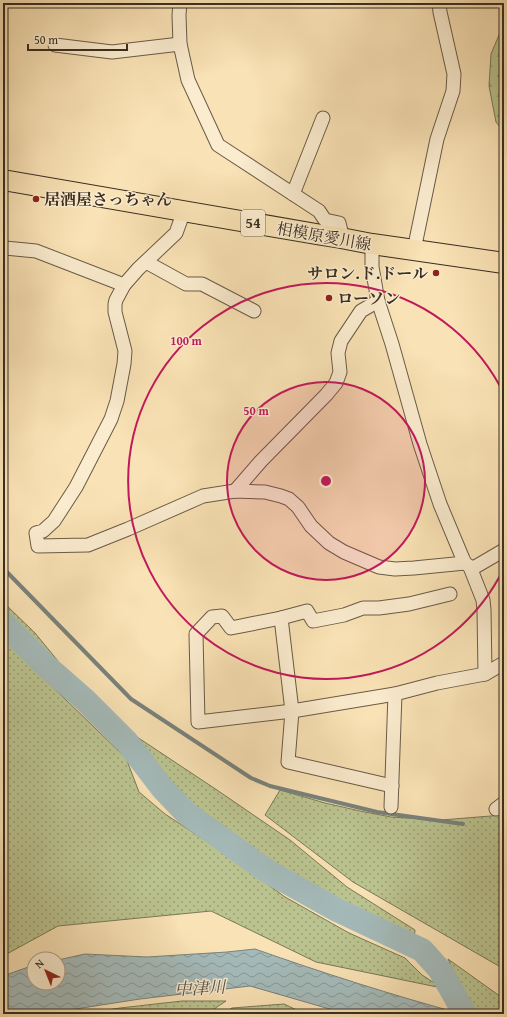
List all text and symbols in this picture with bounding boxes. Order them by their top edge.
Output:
scale bar [28,26,127,52]
text: 50 m [34,31,58,48]
place label: 居酒屋さっちゃん [44,187,172,211]
marker: 居酒屋さっちゃん [31,194,41,204]
road number: 54 [241,210,265,236]
street label: 相模原愛川線 [275,216,373,256]
place label: サロン.ド.ドール [307,261,428,285]
marker: サロン.ド.ドール [431,268,441,278]
place label: ローソン [337,286,400,310]
marker: ローソン [324,293,334,303]
text: 100 m [170,332,203,349]
text: 50 m [243,402,269,419]
centre of rings [319,474,333,488]
north arrow [26,951,66,991]
text: N [31,955,48,972]
water label: 中津川 [174,974,228,1001]

